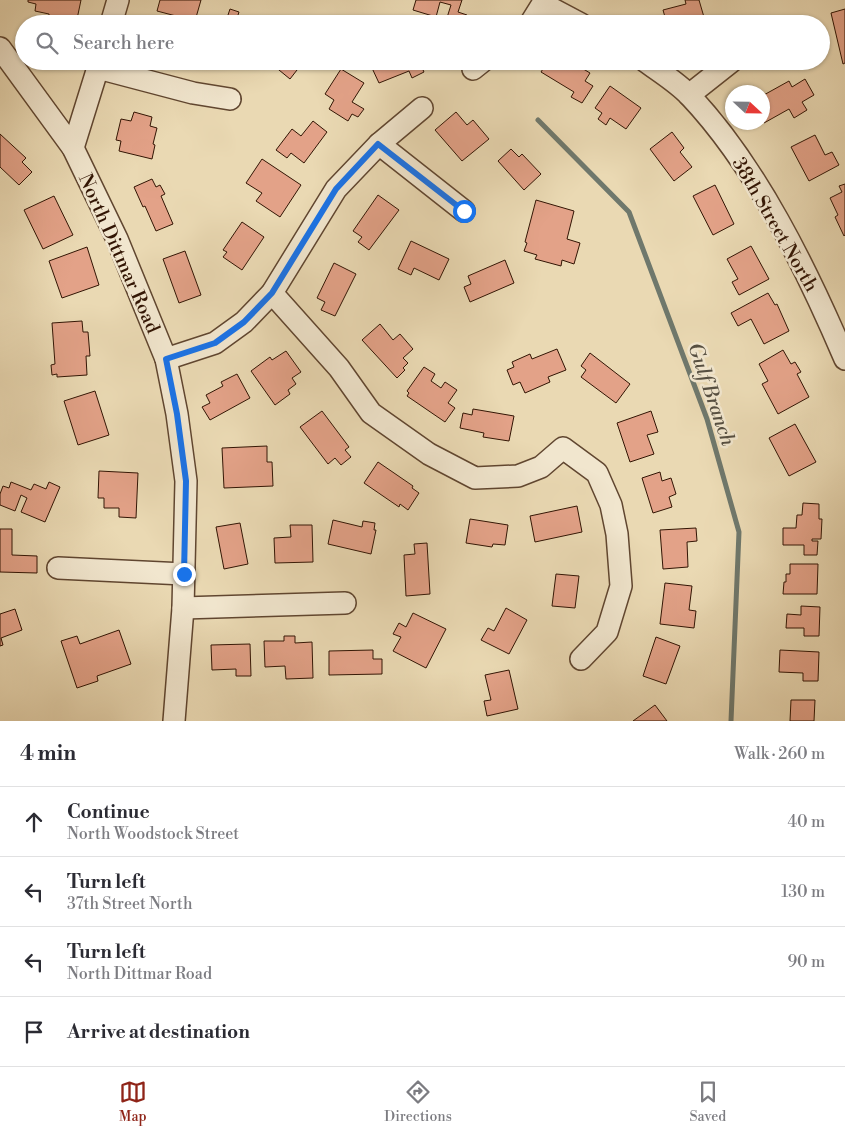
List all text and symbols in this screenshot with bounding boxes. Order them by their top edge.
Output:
search box [15,15,830,70]
icon: search [33,29,61,57]
text: Search here [73,31,174,55]
north arrow [725,85,770,130]
street label: 38th Street North [727,153,823,296]
street label: North Dittmar Road [73,170,165,337]
route start [453,200,476,223]
water label: Gulf Branch [681,340,740,450]
route end [173,563,196,586]
text: 4 min [20,741,76,767]
text: Walk · 260 m [734,744,825,764]
text: Continue [67,800,150,824]
icon: ahead [20,808,48,836]
text: 40 m [788,812,825,832]
text: North Woodstock Street [67,824,239,844]
text: Turn left [67,870,146,894]
icon: left [20,878,48,906]
text: 130 m [781,882,825,902]
text: 37th Street North [67,894,192,914]
text: Turn left [67,940,146,964]
icon: left [20,948,48,976]
text: 90 m [787,952,825,972]
text: North Dittmar Road [67,964,212,984]
icon: arrive [20,1018,48,1046]
text: Arrive at destination [67,1020,250,1044]
tab: Map [119,1078,147,1126]
tab: Directions [384,1078,452,1126]
tab: Saved [689,1078,726,1126]

